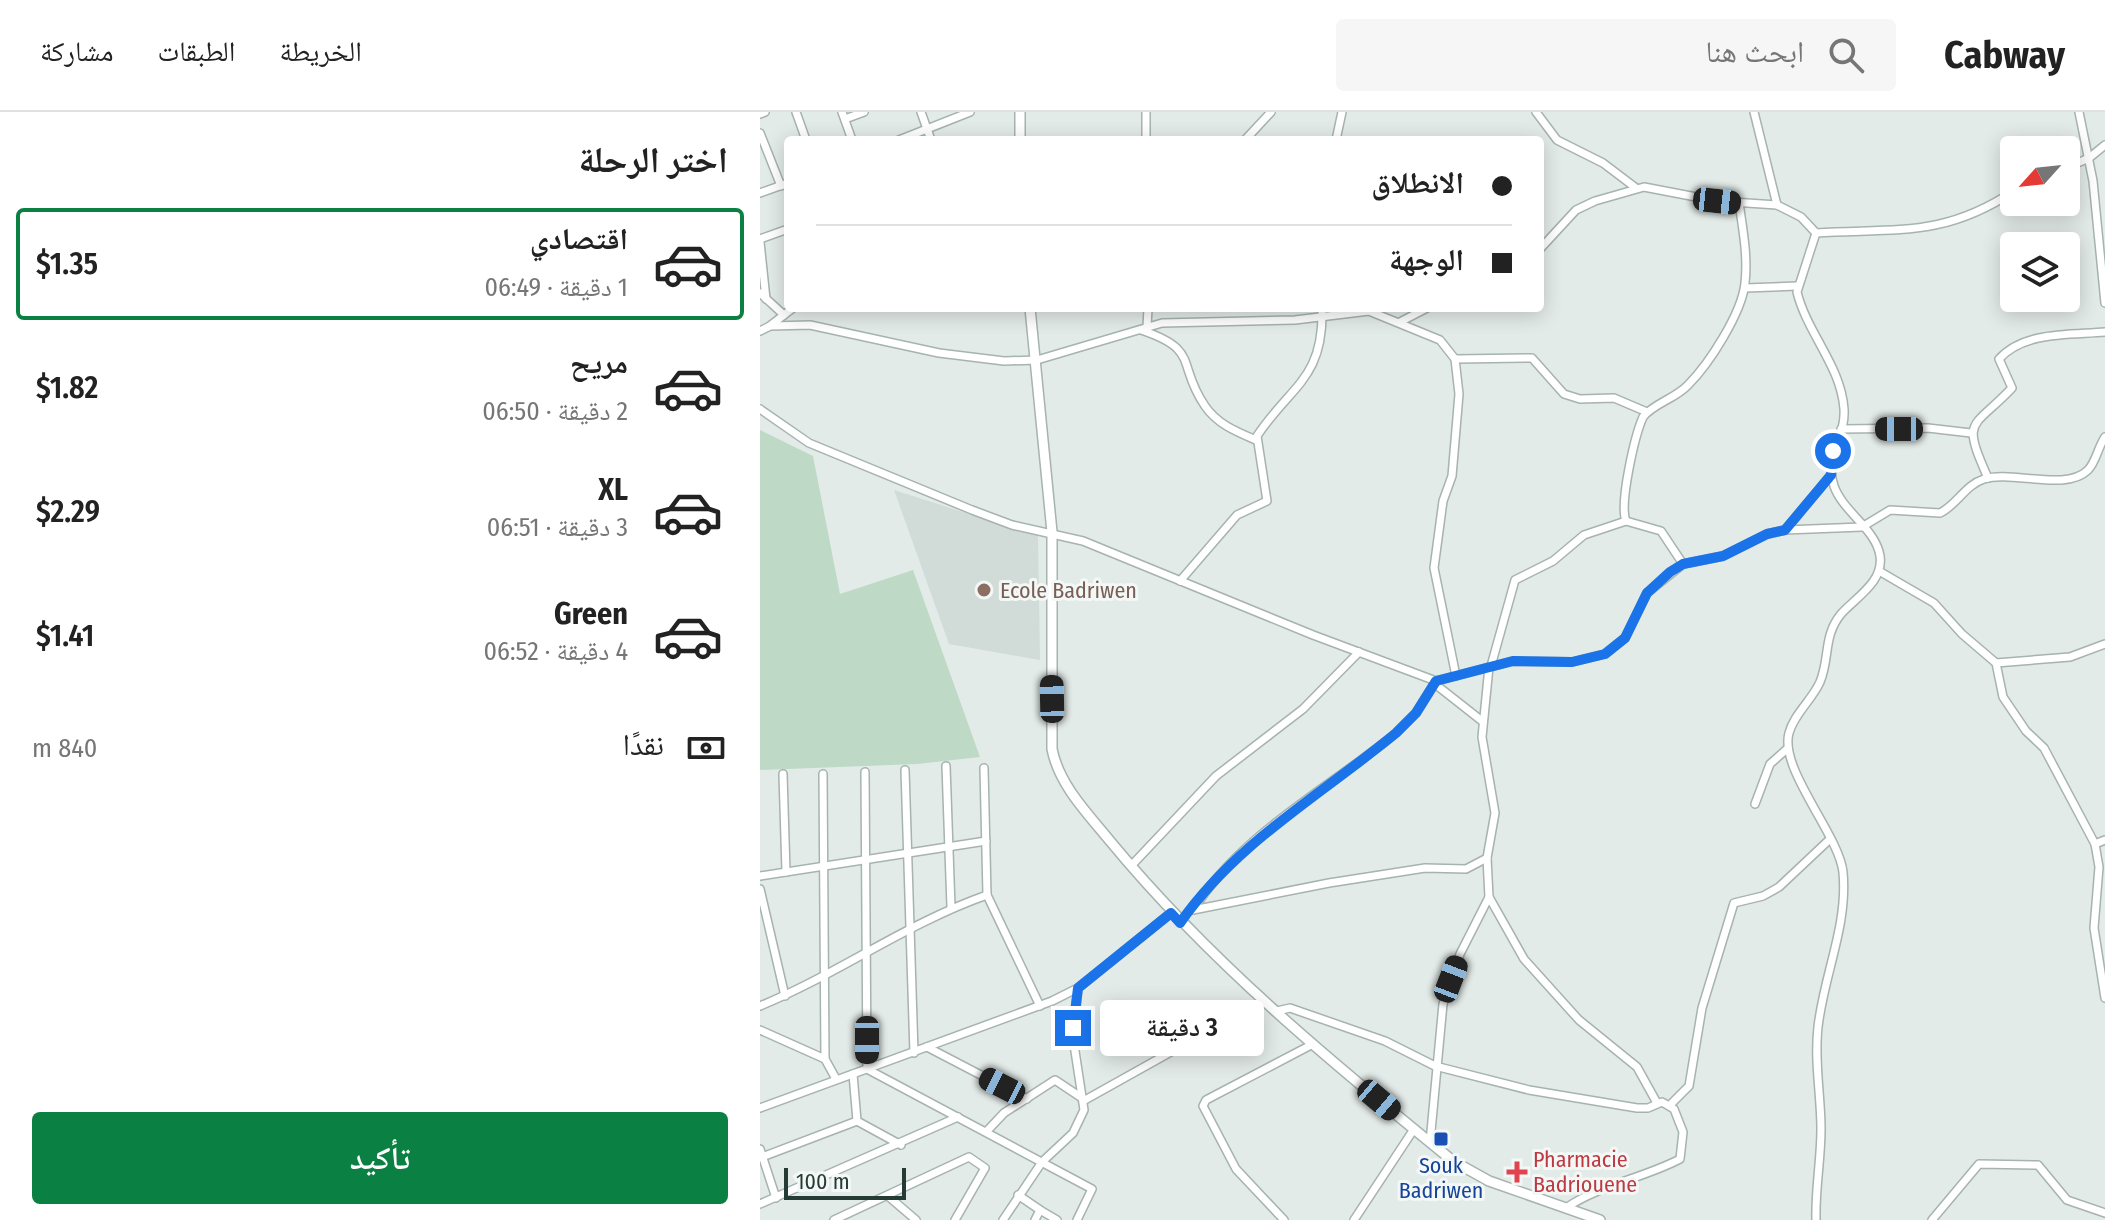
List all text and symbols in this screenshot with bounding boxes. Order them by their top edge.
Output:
search box [1336,19,1896,91]
text: Cabway [1944,32,2065,78]
icon: search [1824,33,1868,77]
text: ابحث هنا [1706,34,1804,70]
text: مشاركة [40,35,114,68]
text: الطبقات [158,35,235,68]
text: الخريطة [279,35,362,68]
north arrow [2000,136,2080,216]
map controls [2000,136,2080,312]
text: اختر الرحلة [579,138,728,182]
text: الانطلاق [1371,165,1464,201]
car [1692,187,1742,215]
text: اقتصادي [530,221,628,257]
icon: car [652,228,724,300]
button: layers [2000,232,2080,312]
text: الوجهة [1389,242,1464,278]
text: $1.35 [36,246,98,282]
text: 1 دقيقة · 06:49 [485,272,628,303]
text: مريح [570,345,628,381]
icon: car [652,352,724,424]
text: $1.82 [36,370,98,406]
text: 2 دقيقة · 06:50 [482,396,628,427]
car [1875,417,1923,441]
route start [1815,433,1851,469]
text: XL [598,472,628,508]
icon: car [652,476,724,548]
text: $2.29 [36,494,100,530]
text: 3 دقيقة · 06:51 [487,512,628,543]
place label: Ecole Badriwen [1000,577,1137,604]
marker: Ecole Badriwen [975,581,993,599]
text: Green [554,596,628,632]
icon: car [652,600,724,672]
text: $1.41 [36,618,94,654]
text: 4 دقيقة · 06:52 [484,636,628,667]
car [1040,675,1064,723]
icon: cash [684,726,728,770]
text: نقدًا [623,727,664,763]
text: 840 m [32,733,97,764]
car [1431,952,1471,1006]
callout: 3 دقيقة [1101,1000,1265,1056]
route end [1055,1010,1091,1046]
text: 3 دقيقة [1146,1012,1218,1043]
car [855,1016,879,1064]
car [975,1064,1029,1108]
car [1353,1075,1405,1125]
button: تأكيد [32,1112,728,1204]
marker: Souk Badriwen [1432,1130,1450,1148]
place label: Pharmacie Badriouene [1533,1146,1637,1198]
place label: Souk Badriwen [1399,1152,1483,1204]
marker: Pharmacie Badriouene [1508,1163,1526,1181]
scale bar [784,1164,906,1200]
text: 100 m [796,1168,850,1195]

